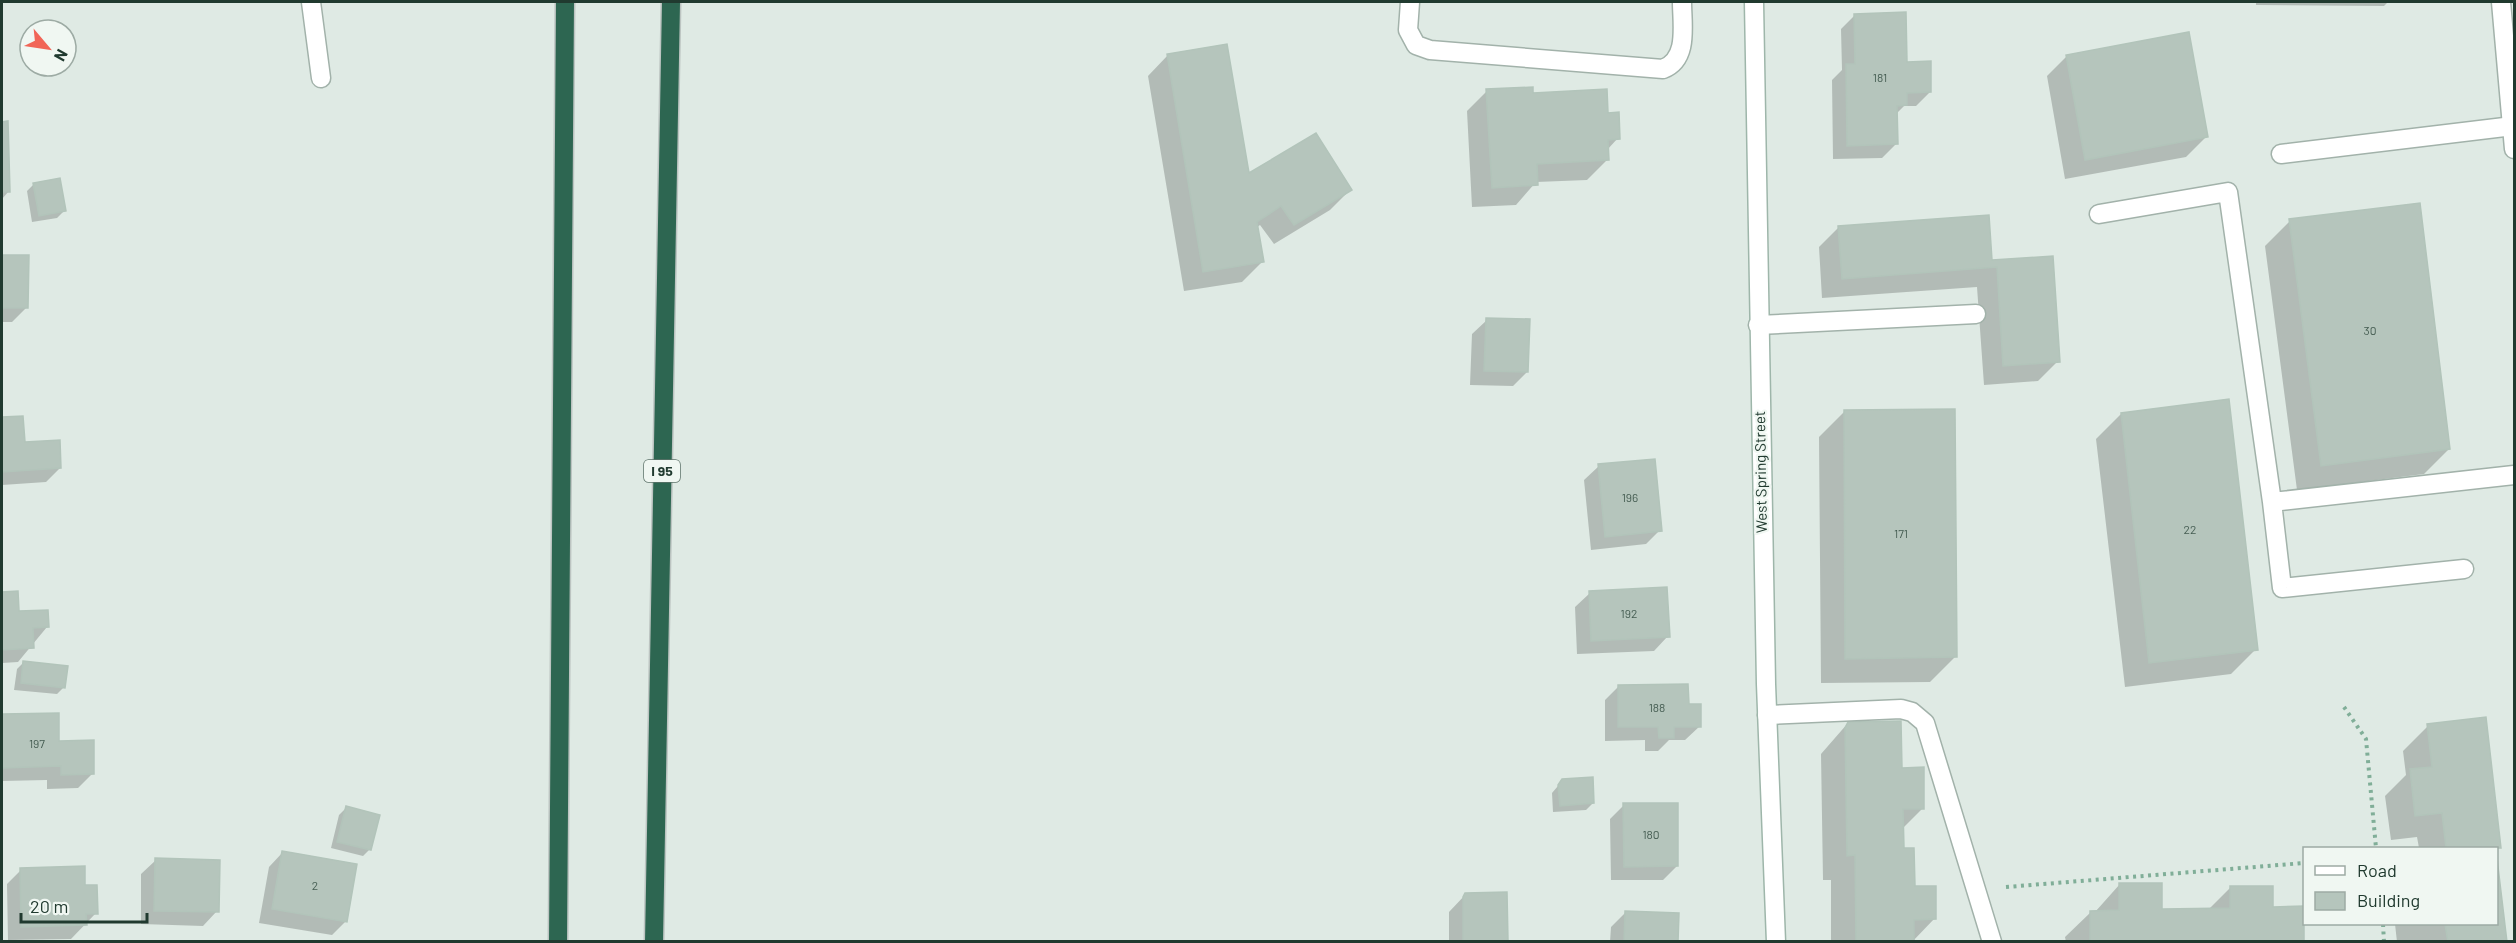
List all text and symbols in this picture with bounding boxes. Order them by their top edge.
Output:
north arrow [18,18,78,78]
text: N [51,46,72,65]
house number: 181 [1873,70,1887,84]
house number: 30 [2364,323,2376,337]
street label: West Spring Street [1750,411,1770,533]
road number: I 95 [644,460,680,482]
house number: 196 [1622,490,1638,504]
house number: 22 [2184,522,2196,536]
house number: 171 [1894,526,1908,540]
house number: 192 [1621,606,1637,620]
house number: 188 [1649,700,1665,714]
house number: 197 [29,736,45,750]
house number: 180 [1642,827,1660,841]
legend [2303,847,2498,925]
text: Road [2357,859,2397,881]
house number: 2 [312,878,318,892]
scale bar [21,886,147,924]
text: Building [2357,889,2420,911]
text: 20 m [30,895,68,917]

